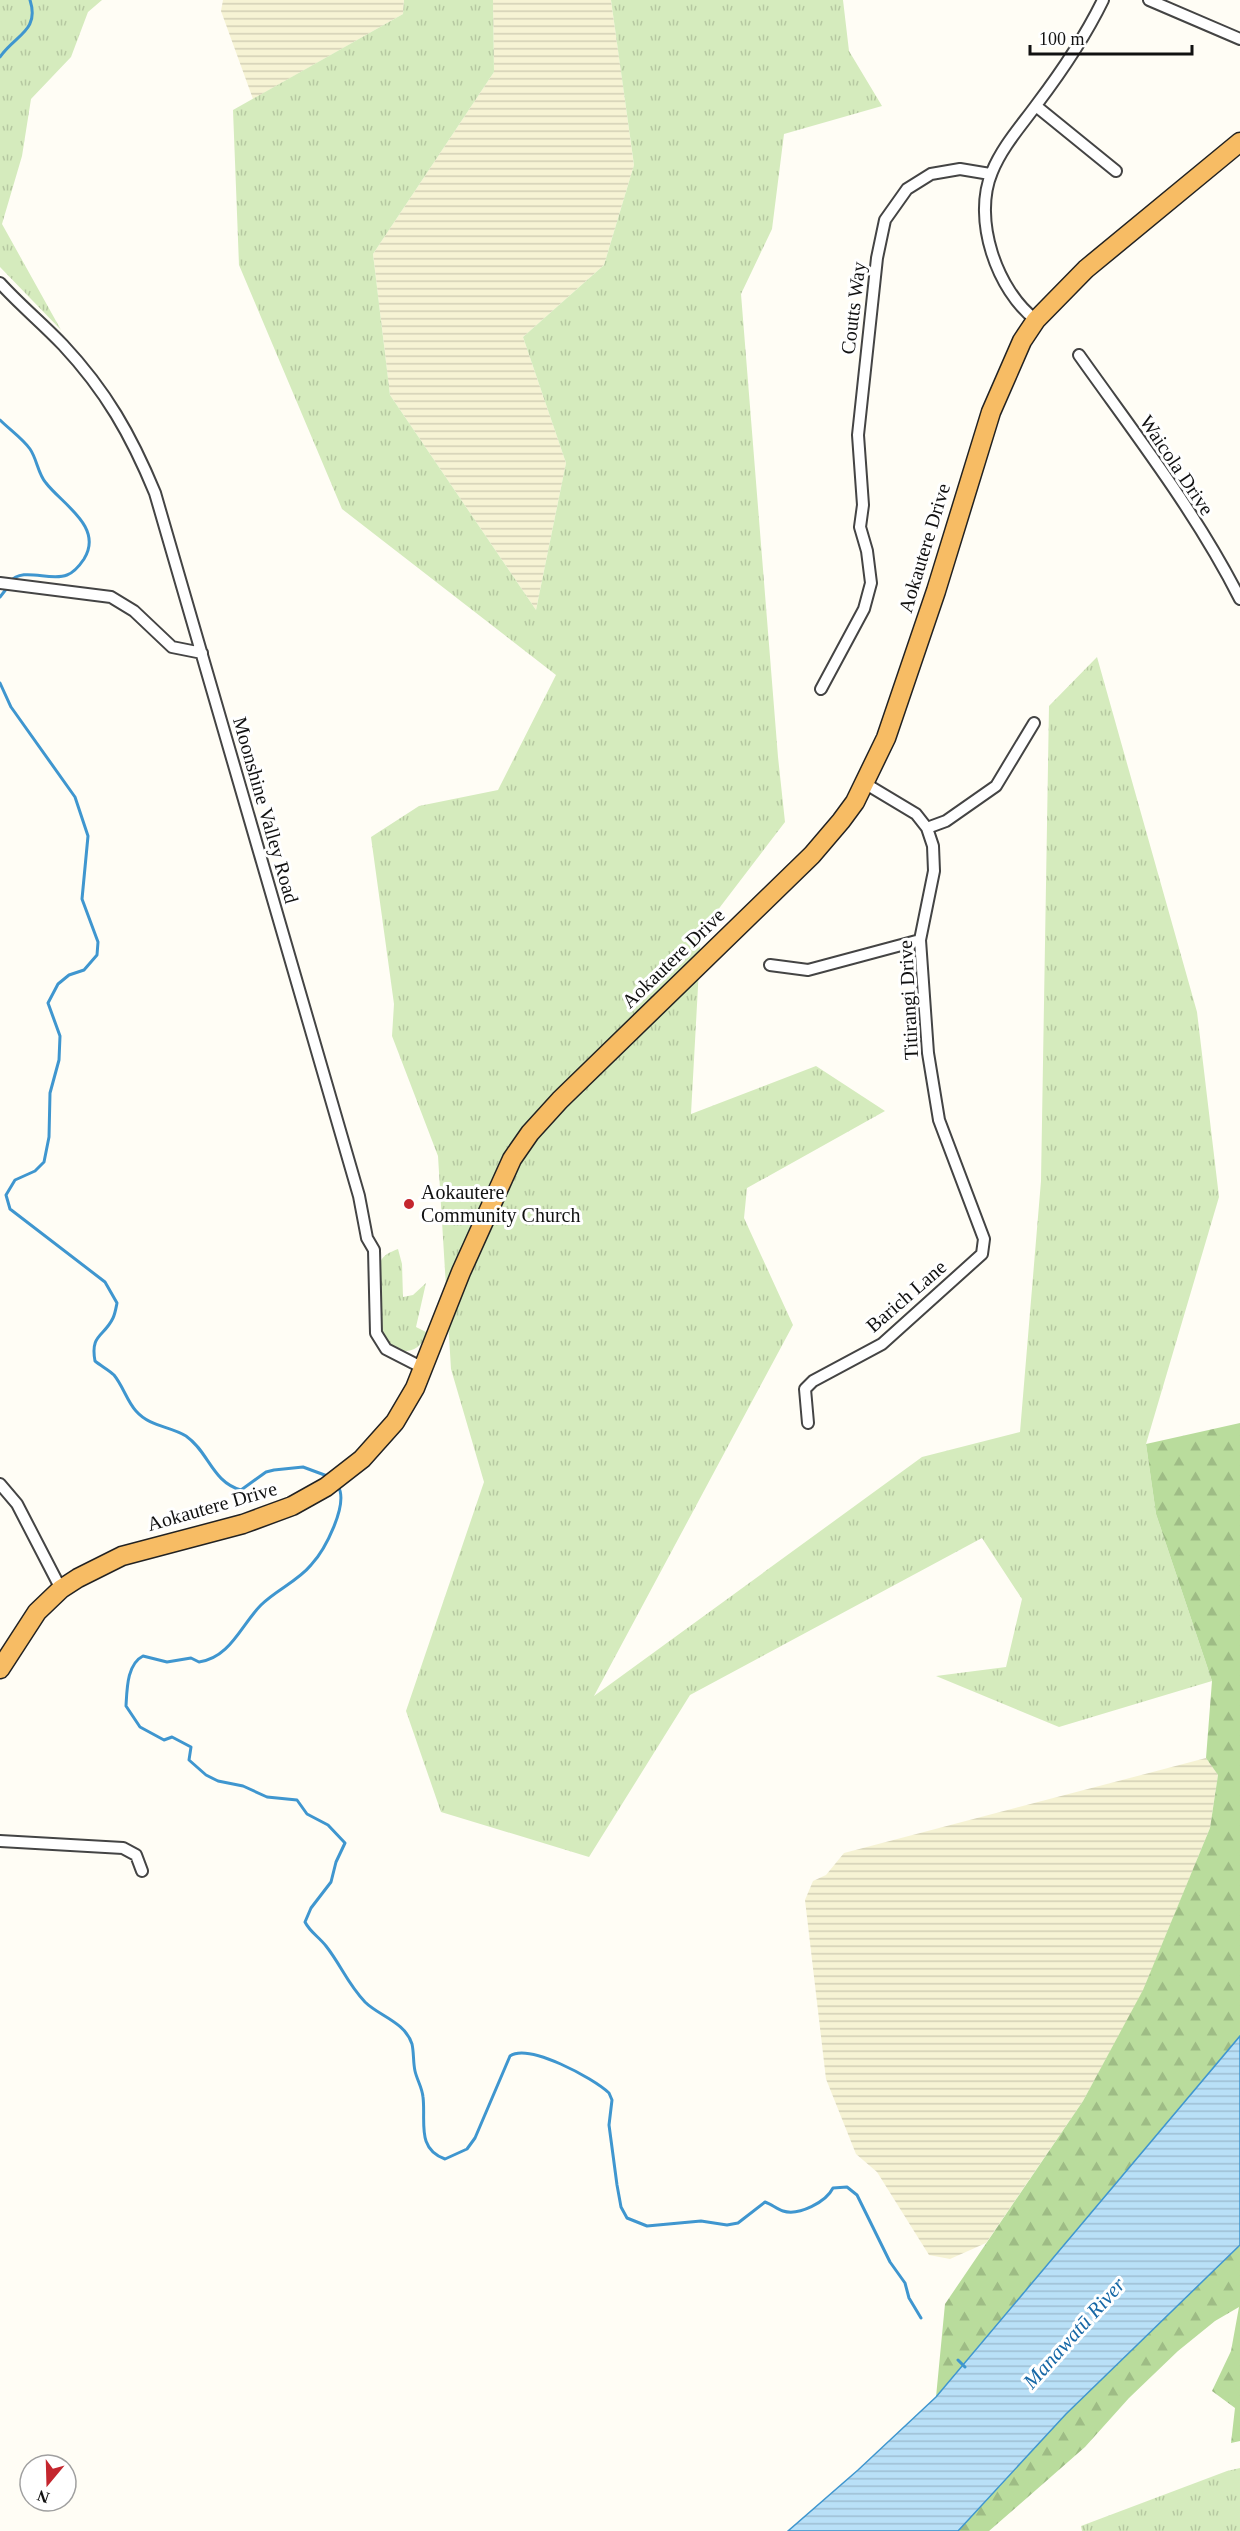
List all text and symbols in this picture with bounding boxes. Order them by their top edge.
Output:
scale bar [1030,18,1192,56]
text: 100 m [1039,29,1085,49]
street label: Coutts Way [836,260,871,356]
street label: Waicola Drive [1136,411,1218,519]
street label: Aokautere Drive [894,481,954,615]
street label: Moonshine Valley Road [228,714,303,906]
street label: Aokautere Drive [617,904,729,1012]
street label: Titirangi Drive [894,939,923,1060]
place label: Aokautere Community Church [421,1181,580,1227]
marker: Aokautere Community Church [402,1197,416,1211]
street label: Barich Lane [862,1255,950,1337]
street label: Aokautere Drive [145,1477,279,1535]
water label: Manawatū River [1017,2272,1130,2394]
north arrow [18,2453,78,2513]
text: N [35,2487,52,2507]

